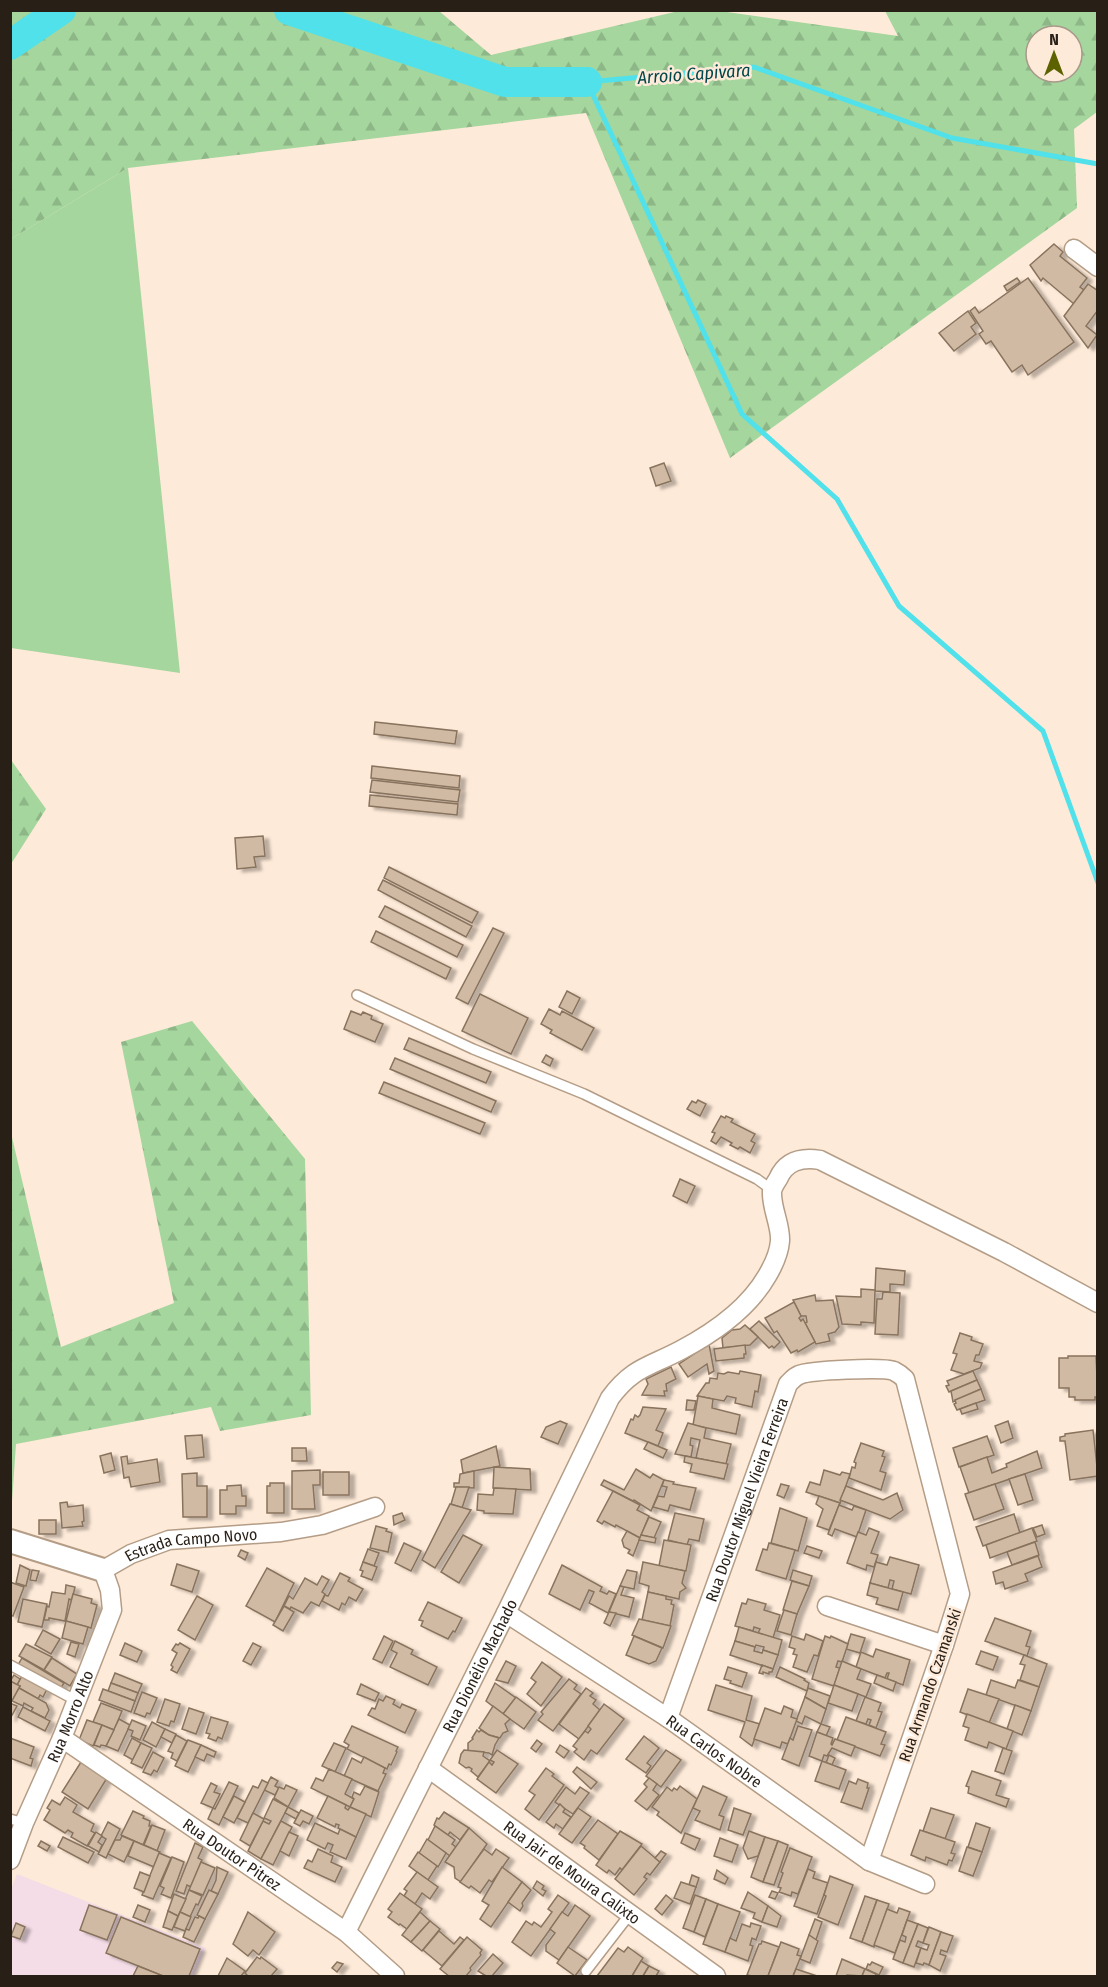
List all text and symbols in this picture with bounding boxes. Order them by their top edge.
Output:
north arrow [1024,24,1084,84]
text: N [1049,30,1059,49]
water label: Arroio Capivara [636,59,751,89]
street label: Rua Doutor Miguel Vieira Ferreira [701,1395,792,1604]
street label: Estrada Campo Novo [121,1524,258,1565]
street label: Rua Dionélio Machado [438,1596,521,1735]
street label: Rua Armando Czamanski [895,1606,965,1764]
street label: Rua Morro Alto [43,1667,97,1765]
street label: Rua Carlos Nobre [663,1711,766,1792]
street label: Rua Doutor Pitrez [179,1814,285,1894]
street label: Rua Jair de Moura Calixto [500,1817,644,1928]

